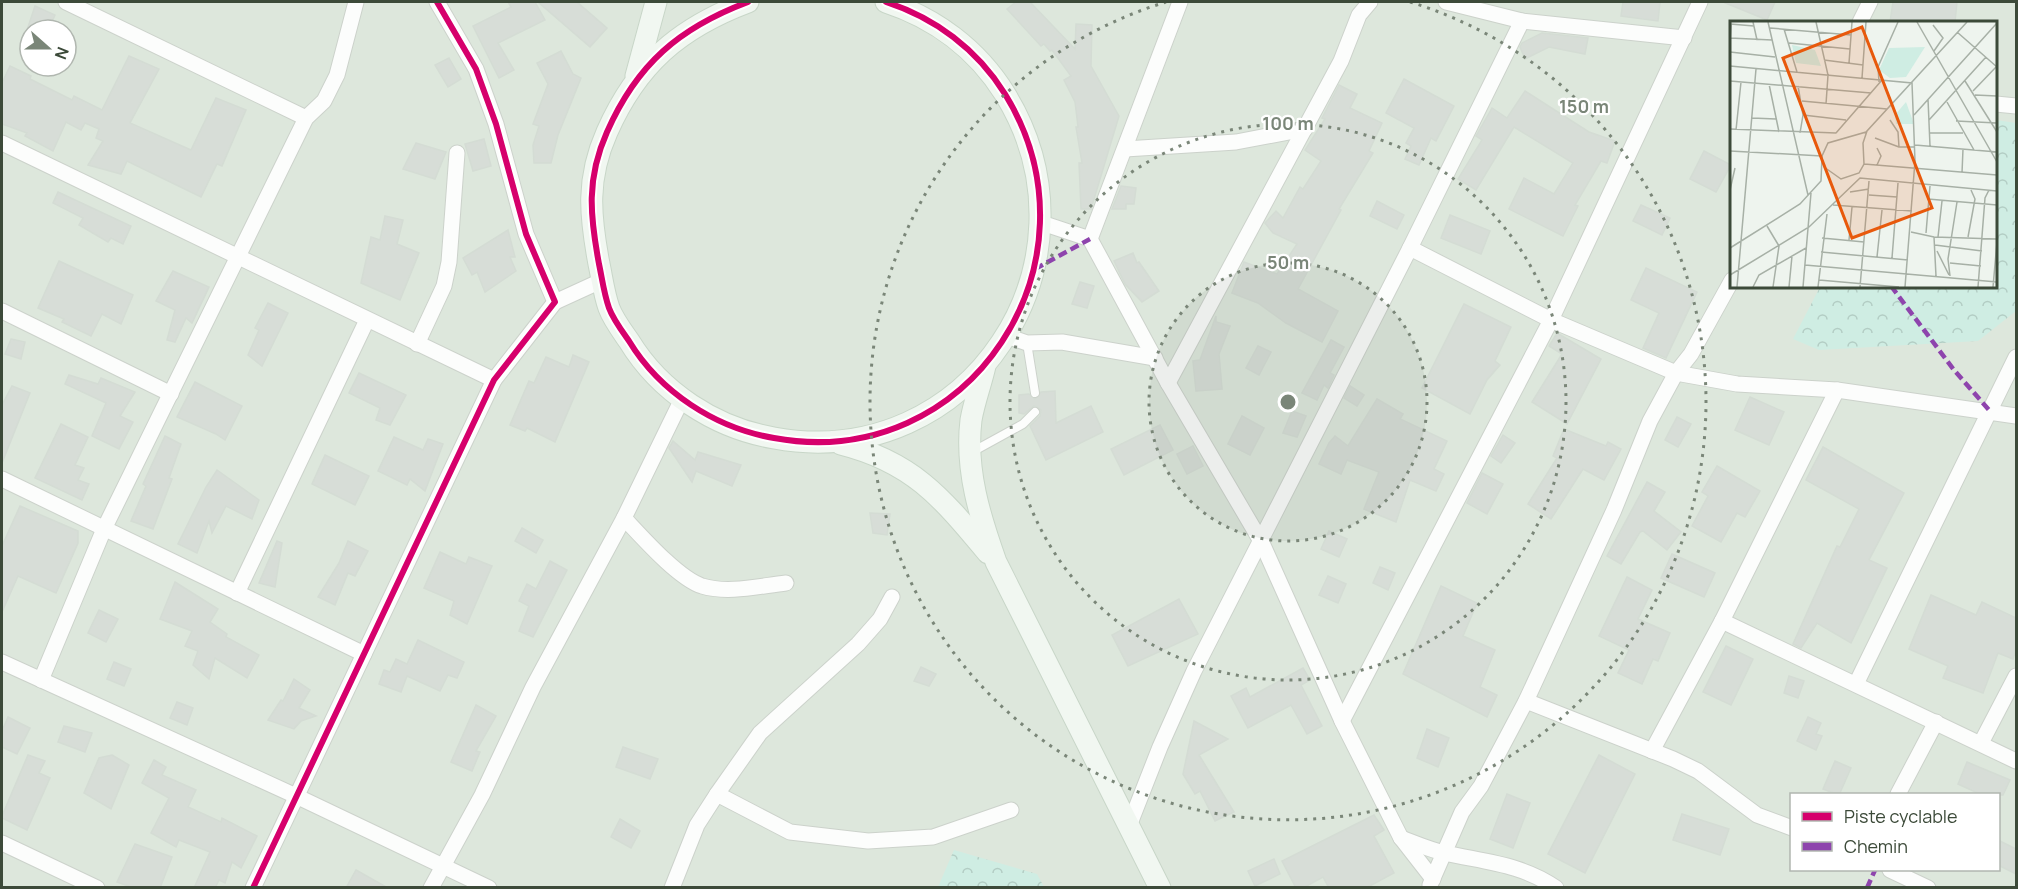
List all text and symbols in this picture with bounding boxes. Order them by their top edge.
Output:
north arrow [18,18,78,78]
inset map [1730,21,1997,288]
text: N [50,44,74,63]
text: 150 m [1559,94,1609,118]
text: 100 m [1262,111,1314,135]
text: 50 m [1267,250,1309,274]
centre of rings [1278,392,1298,412]
legend [1790,793,2000,871]
text: Piste cyclable [1844,804,1958,828]
text: Chemin [1844,834,1908,858]

